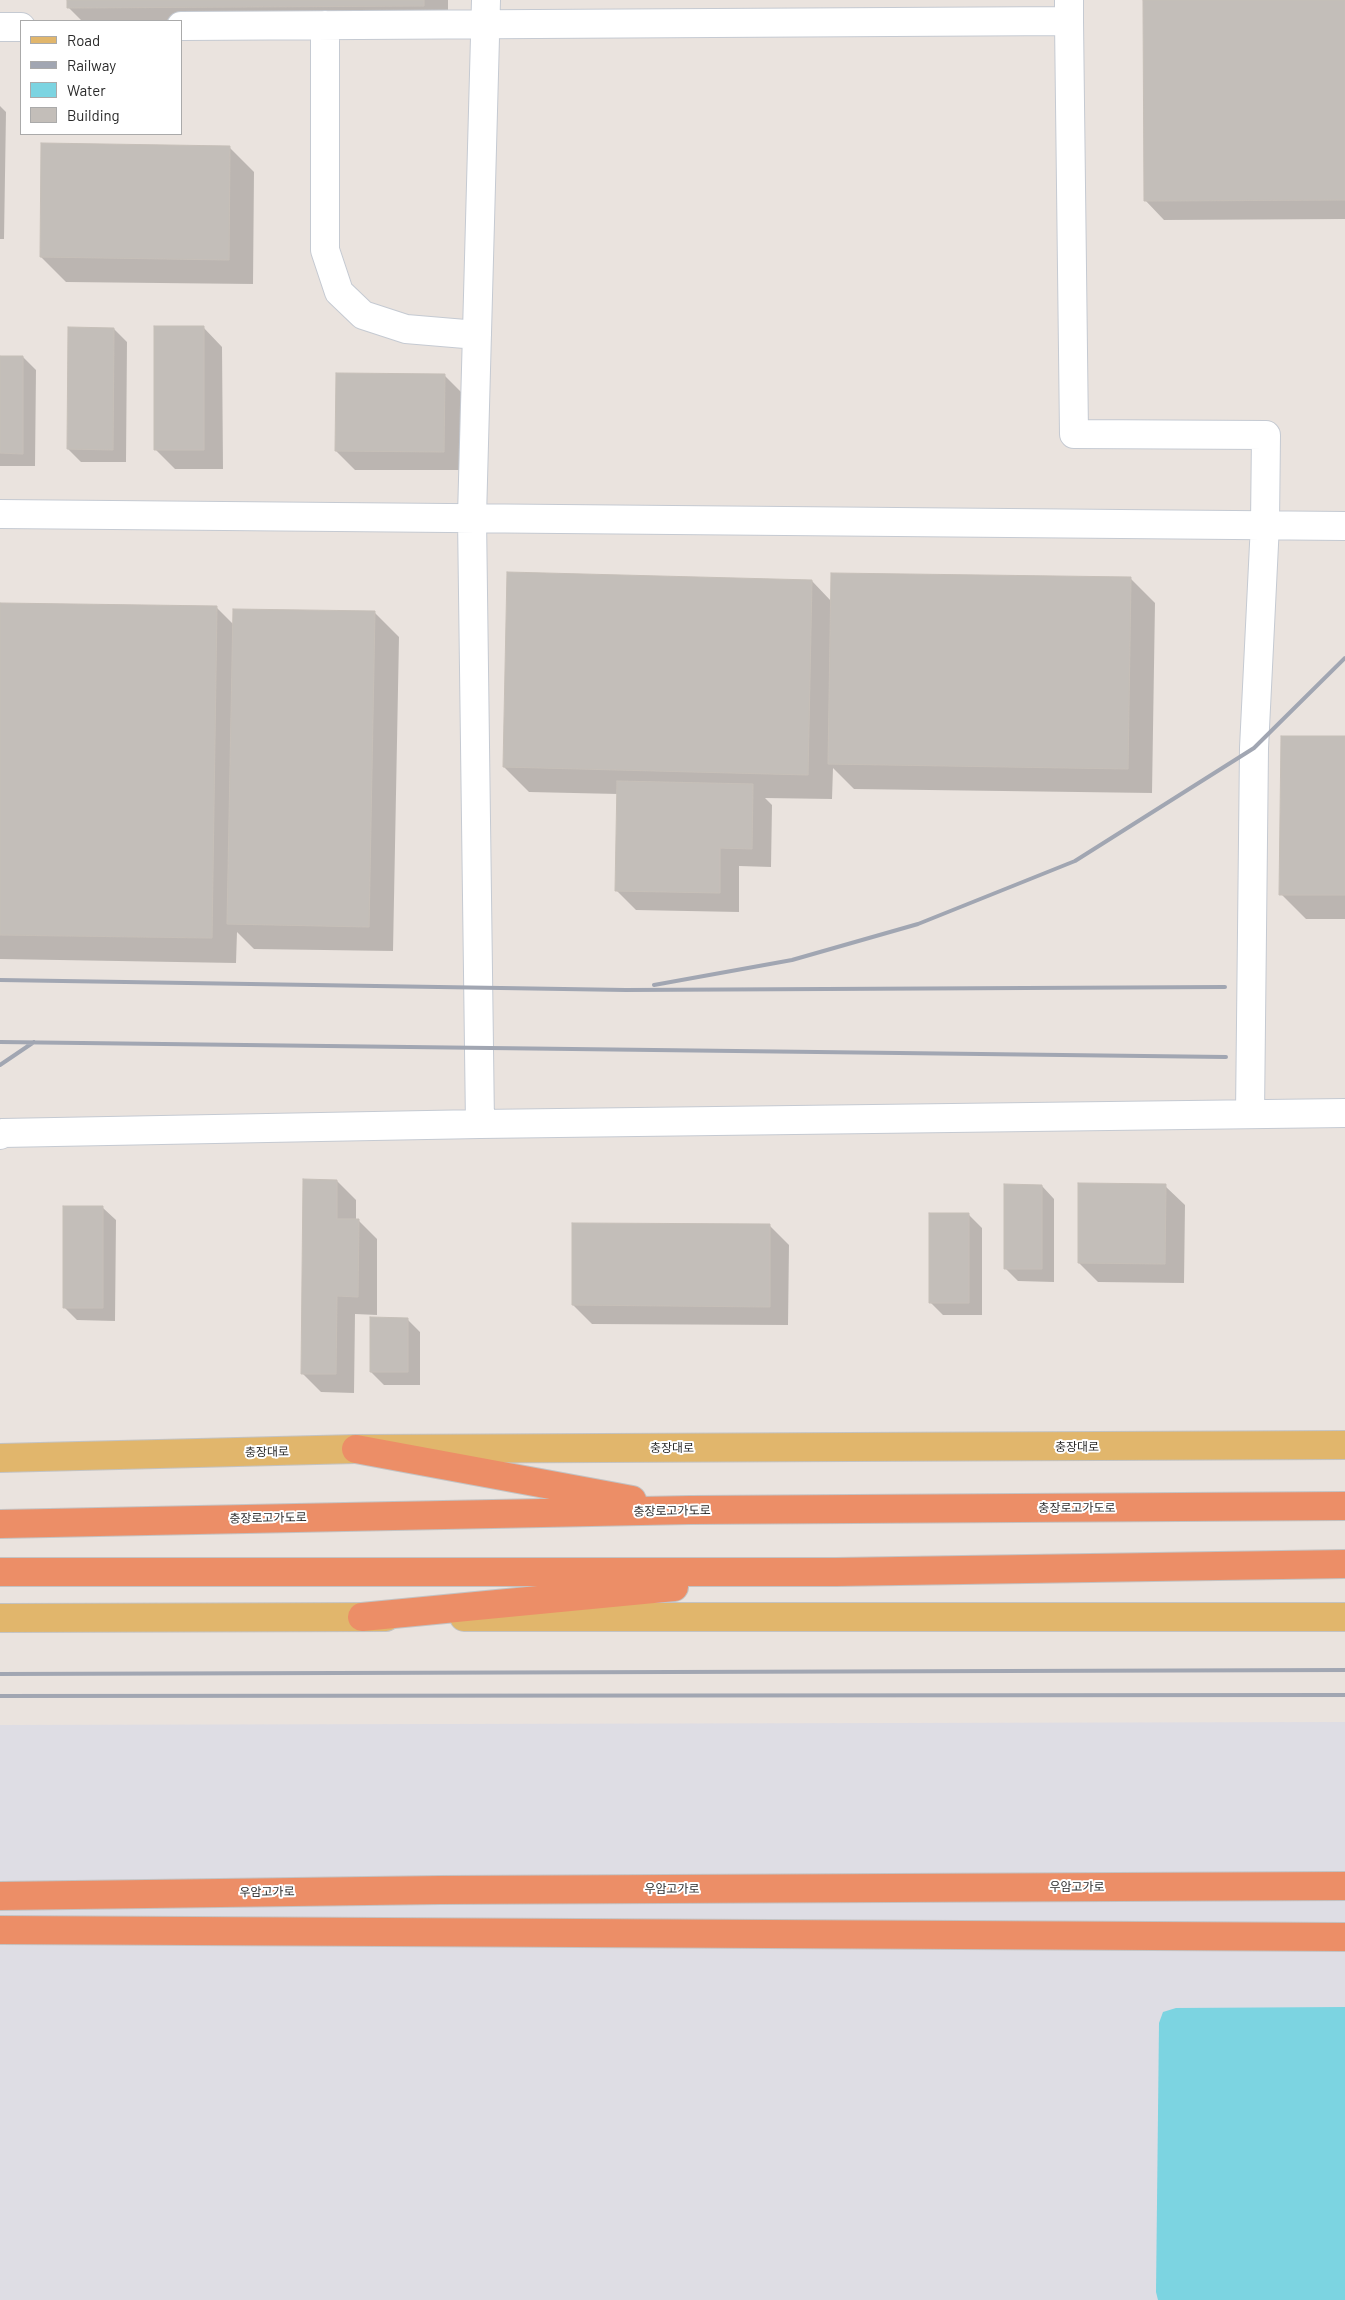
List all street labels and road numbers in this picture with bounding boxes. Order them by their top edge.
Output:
street label: 충장대로 [1055,1440,1099,1454]
street label: 충장대로 [650,1441,694,1455]
street label: 충장대로 [245,1444,289,1460]
street label: 충장로고가도로 [1038,1501,1116,1515]
street label: 충장로고가도로 [633,1503,711,1519]
street label: 충장로고가도로 [229,1510,307,1526]
street label: 우암고가로 [1049,1880,1105,1894]
street label: 우암고가로 [644,1882,700,1896]
street label: 우암고가로 [239,1884,295,1900]

